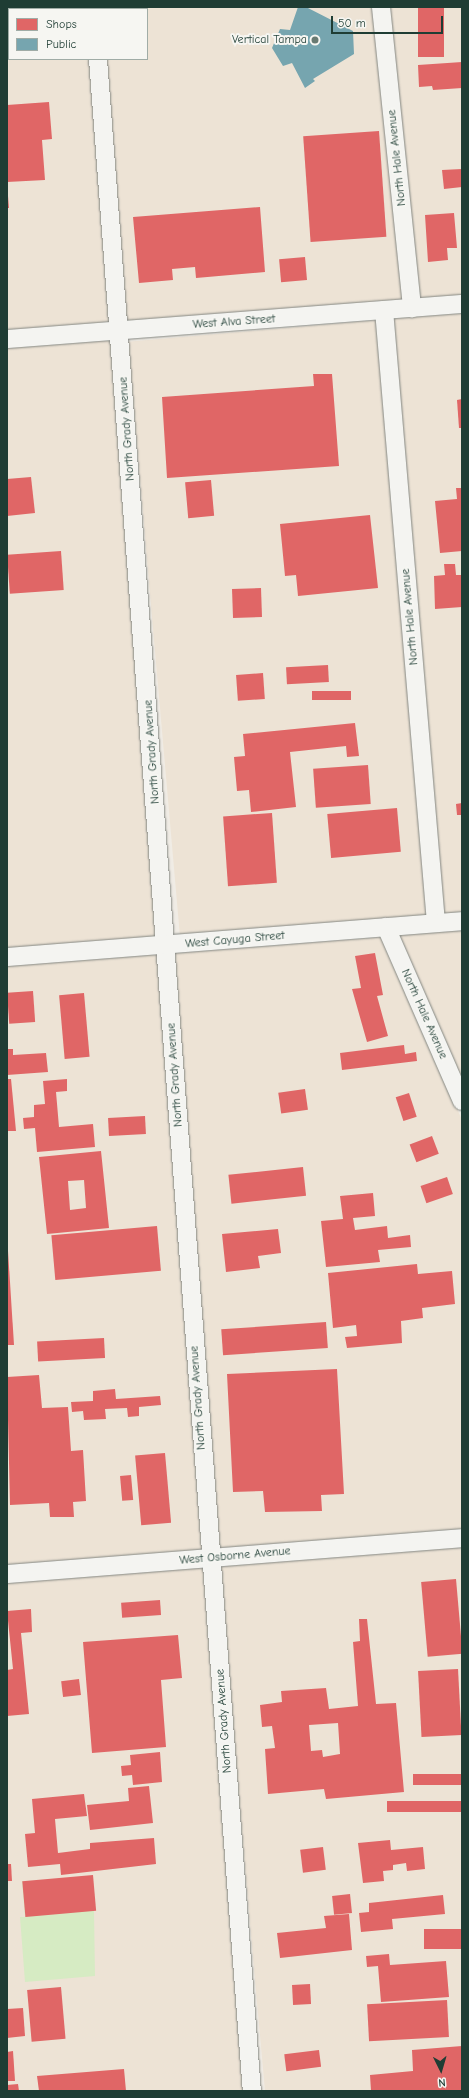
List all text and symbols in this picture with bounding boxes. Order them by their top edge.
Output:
legend [8,8,148,60]
scale bar [333,8,445,34]
text: 50 m [338,16,366,30]
text: Shops [46,17,77,31]
place label: Vertical Tampa [232,33,307,47]
marker: Vertical Tampa [310,35,320,45]
text: Public [46,37,76,51]
street label: North Hale Avenue [385,109,409,207]
street label: West Alva Street [192,312,276,332]
street label: North Grady Avenue [116,376,138,482]
street label: North Hale Avenue [399,568,421,666]
street label: North Grady Avenue [141,699,163,805]
street label: West Cayuga Street [185,928,285,952]
street label: North Hale Avenue [398,967,450,1061]
street label: North Grady Avenue [164,1022,186,1128]
street label: North Grady Avenue [187,1345,209,1451]
street label: West Osborne Avenue [179,1544,291,1568]
street label: North Grady Avenue [213,1668,235,1774]
north arrow [421,2050,461,2090]
text: N [438,2076,446,2089]

